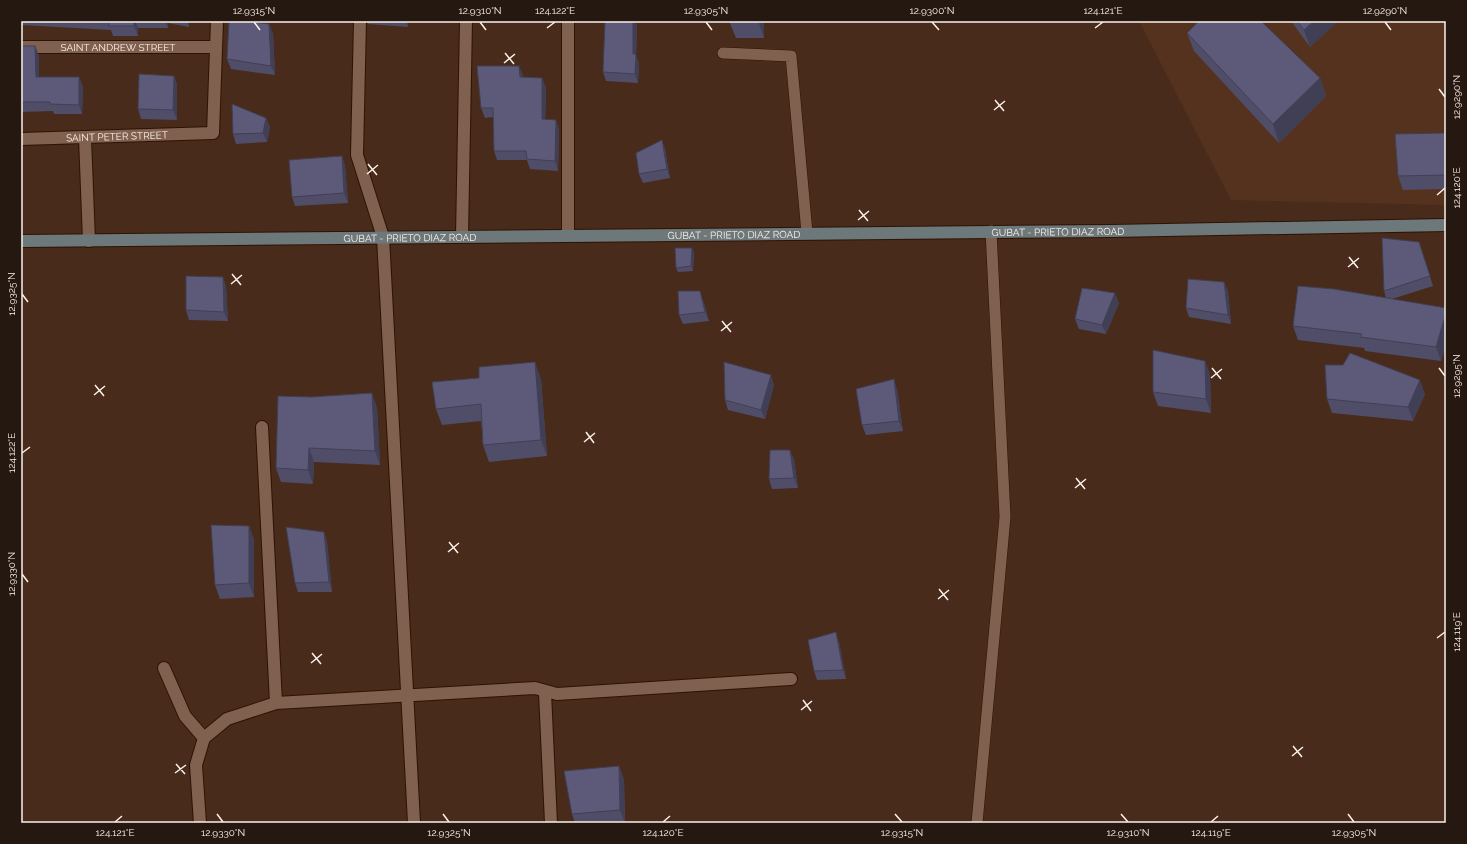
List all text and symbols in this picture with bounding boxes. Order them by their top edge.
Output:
text: 12.9315°N [233,5,275,16]
text: 12.9310°N [458,5,502,16]
text: 124.122°E [535,5,575,16]
text: 12.9305°N [684,5,728,16]
text: 12.9300°N [910,5,955,16]
text: 124.121°E [1083,5,1123,16]
text: 12.9290°N [1363,5,1407,16]
street label: SAINT ANDREW STREET [61,42,175,53]
text: 12.9290°N [1451,75,1462,119]
street label: SAINT PETER STREET [66,129,168,144]
text: 124.120°E [1451,168,1462,209]
street label: GUBAT - PRIETO DIAZ ROAD [992,226,1124,238]
street label: GUBAT - PRIETO DIAZ ROAD [668,229,800,241]
street label: GUBAT - PRIETO DIAZ ROAD [344,232,476,244]
text: 12.9325°N [6,272,17,316]
text: 12.9295°N [1451,354,1462,398]
text: 124.122°E [6,433,17,473]
text: 12.9330°N [6,552,17,596]
text: 124.119°E [1451,612,1462,652]
text: 124.121°E [95,827,135,838]
text: 12.9330°N [201,827,245,838]
text: 12.9325°N [427,827,471,838]
text: 124.120°E [643,827,684,838]
text: 12.9315°N [881,827,923,838]
text: 12.9310°N [1106,827,1150,838]
text: 124.119°E [1191,827,1231,838]
text: 12.9305°N [1332,827,1376,838]

